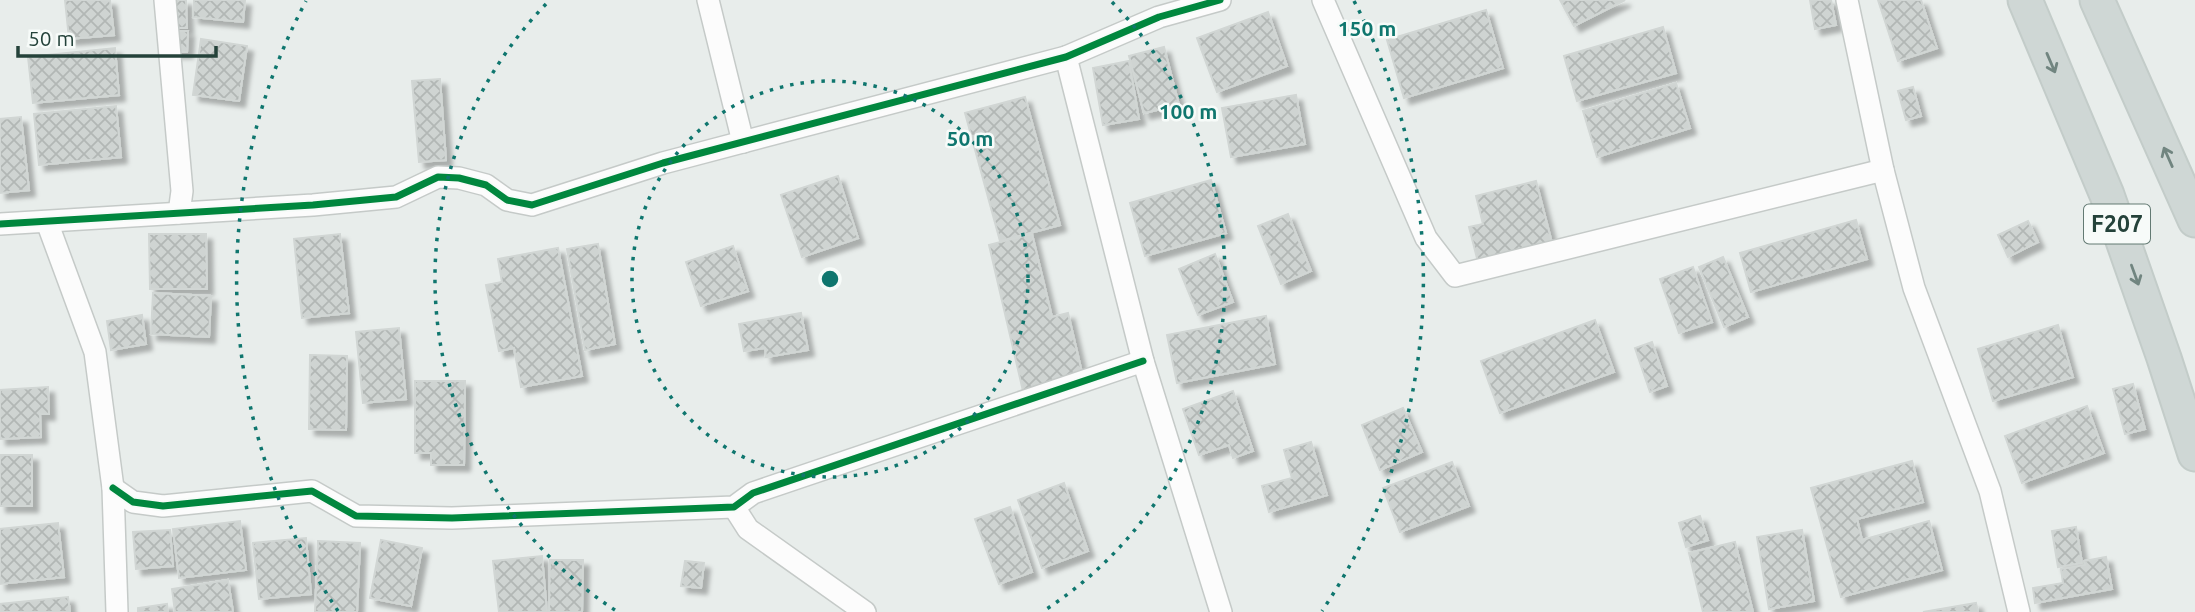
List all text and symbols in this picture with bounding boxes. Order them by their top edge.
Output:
scale bar [18,14,215,58]
text: 150 m [1338,16,1396,40]
text: 50 m [28,26,75,50]
one-way arrow [2046,52,2059,73]
text: 100 m [1159,99,1217,123]
text: 50 m [947,126,993,150]
one-way arrow [2161,147,2174,169]
road number: F207 [2084,204,2150,244]
one-way arrow [2130,263,2142,285]
centre of rings [818,267,842,291]

